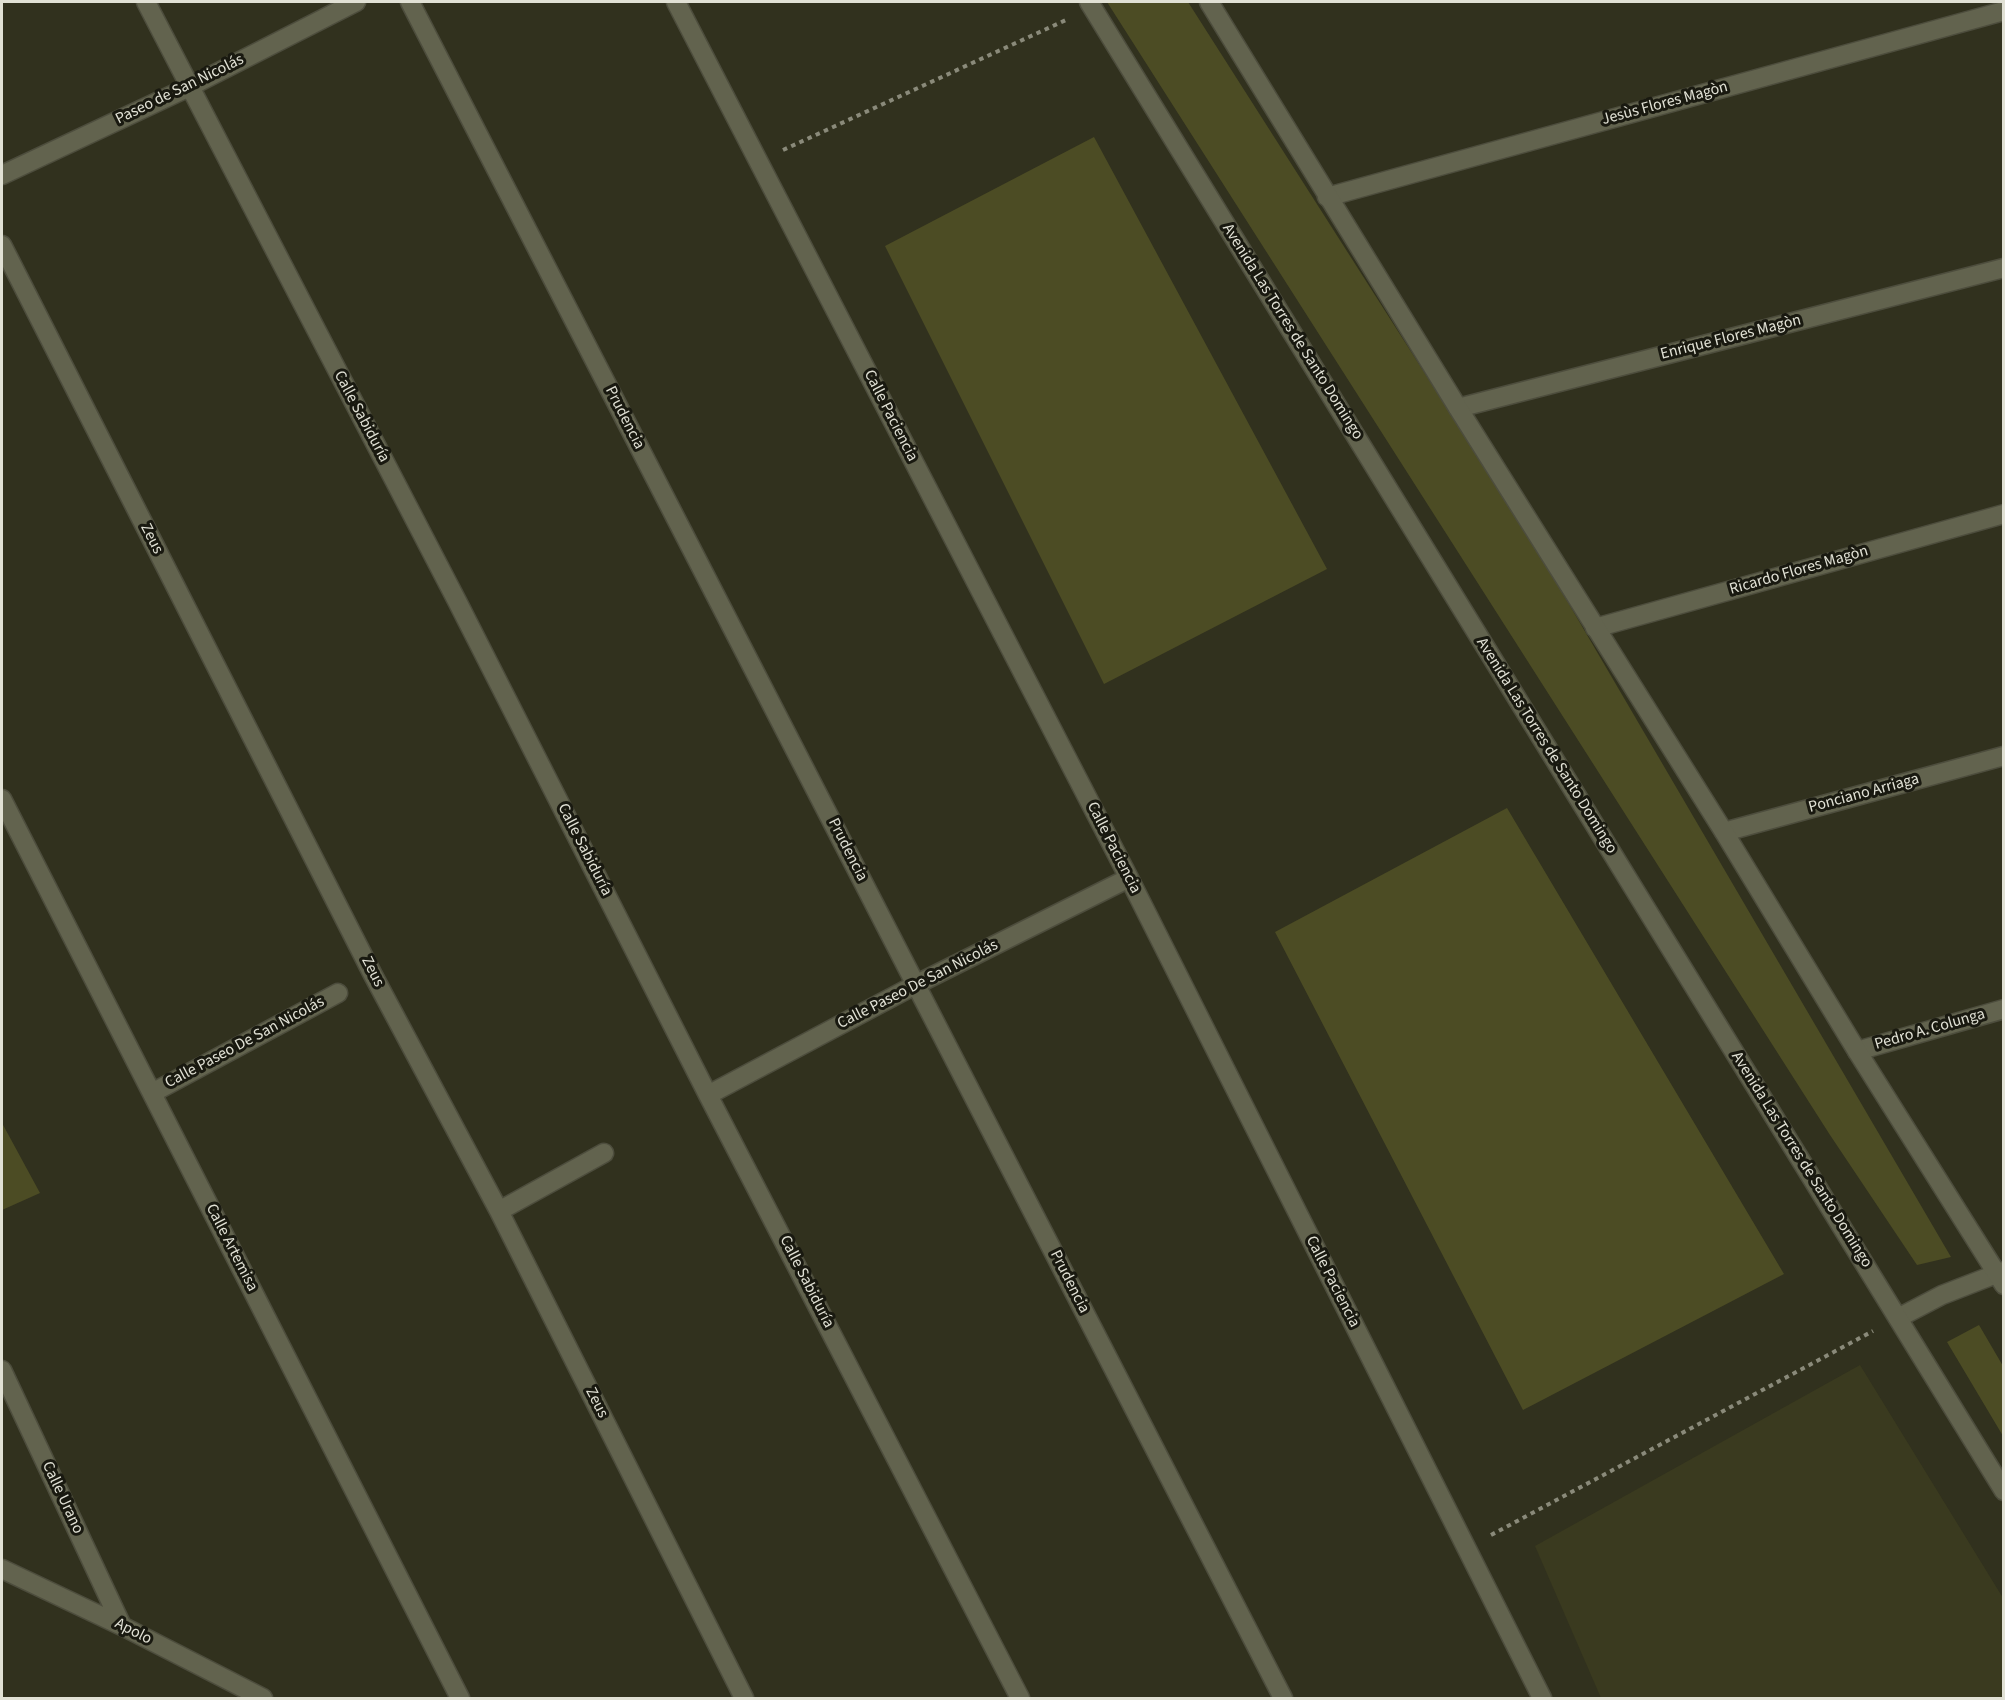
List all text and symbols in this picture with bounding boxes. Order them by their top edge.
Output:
street label: Paseo de San Nicolás [113,51,247,129]
street label: Jesùs Flores Magòn [1600,78,1730,130]
street label: Avenida Las Torres de Santo Domingo [1217,221,1367,443]
street label: Enrique Flores Magòn [1659,311,1803,365]
street label: Calle Paciencia [859,367,921,465]
street label: Calle Sabiduría [329,368,393,466]
street label: Prudencia [600,383,648,453]
street label: Zeus [135,521,167,557]
street label: Ricardo Flores Magòn [1728,542,1870,600]
street label: Avenida Las Torres de Santo Domingo [1471,635,1621,857]
street label: Ponciano Arriaga [1807,770,1921,818]
street label: Calle Paciencia [1082,799,1144,897]
street label: Calle Sabiduría [553,801,615,899]
street label: Prudencia [823,815,871,885]
street label: Calle Paseo De San Nicolás [834,936,1002,1034]
street label: Zeus [356,954,388,990]
street label: Calle Paseo De San Nicolás [162,993,328,1093]
street label: Pedro A. Colunga [1873,1005,1987,1055]
street label: Avenida Las Torres de Santo Domingo [1726,1049,1876,1271]
street label: Calle Artemisa [201,1201,261,1295]
street label: Calle Sabiduría [775,1233,837,1331]
street label: Calle Paciencia [1301,1233,1363,1331]
street label: Prudencia [1045,1247,1093,1317]
street label: Zeus [580,1385,612,1421]
street label: Calle Urano [37,1459,87,1537]
street label: Apolo [111,1615,155,1649]

